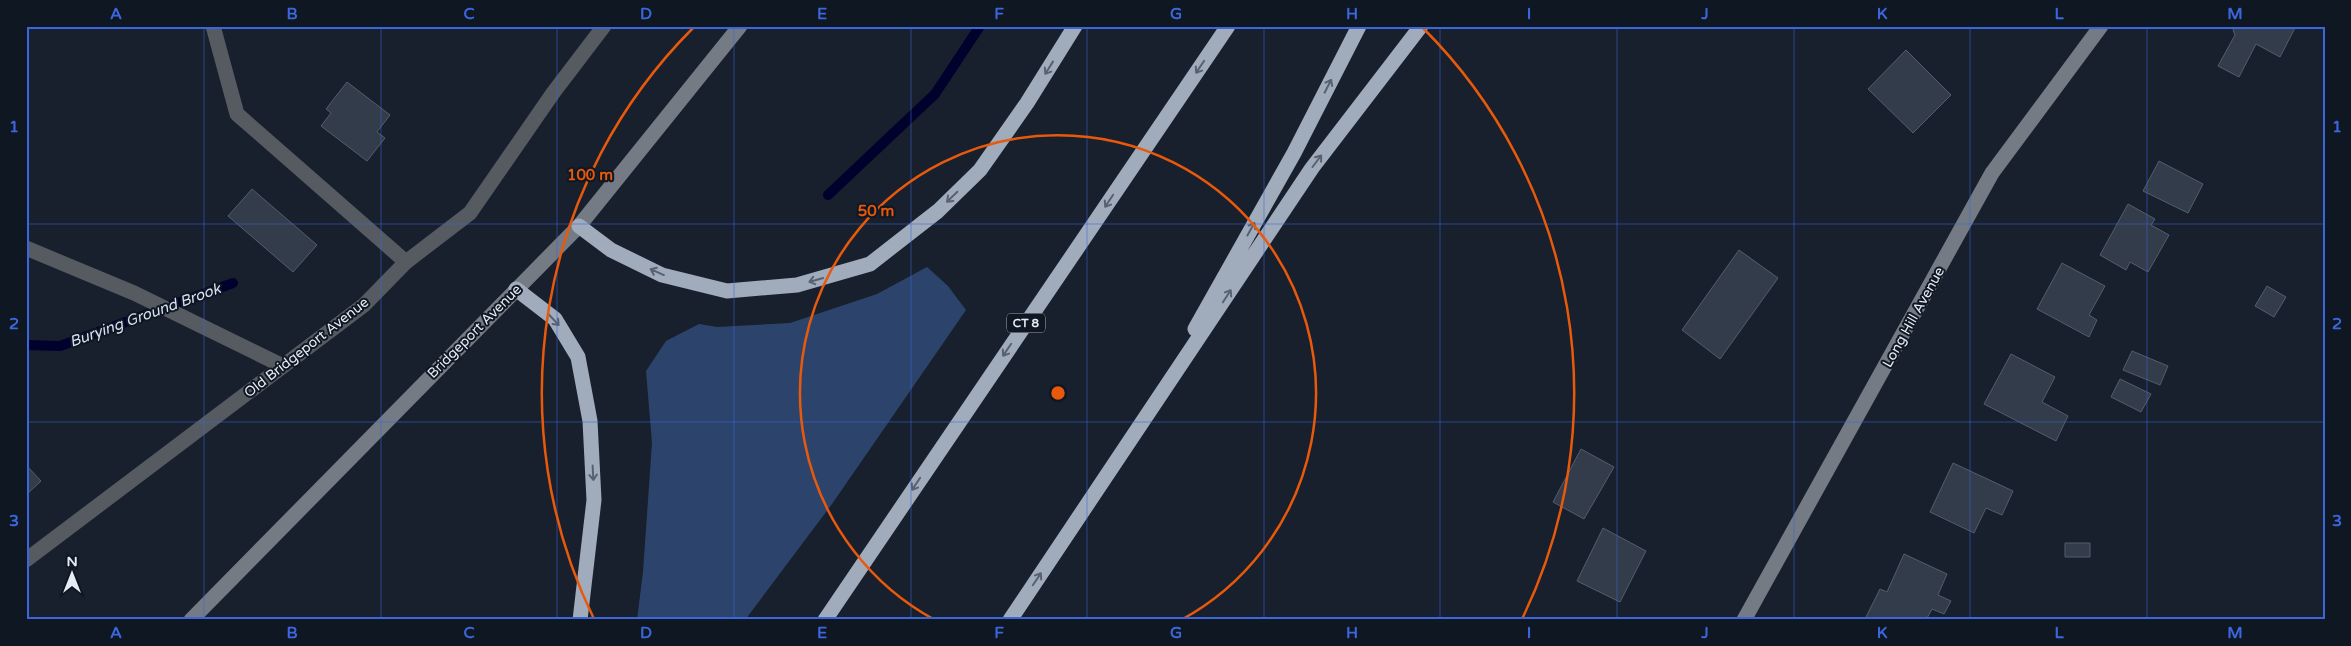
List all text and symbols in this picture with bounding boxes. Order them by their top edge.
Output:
text: A [110,4,122,24]
text: B [286,4,298,24]
text: C [463,4,475,24]
text: D [640,4,652,24]
text: E [817,4,827,24]
text: F [994,4,1004,24]
text: G [1170,4,1182,24]
text: H [1346,4,1358,24]
text: I [1527,4,1531,24]
text: J [1700,4,1709,24]
text: K [1877,4,1888,24]
text: L [2054,4,2064,24]
text: M [2227,4,2243,24]
one-way arrow [1195,59,1205,73]
one-way arrow [1044,60,1054,74]
one-way arrow [1324,79,1333,94]
text: 1 [9,117,19,137]
text: 1 [2332,117,2342,137]
one-way arrow [1312,155,1323,168]
text: 100 m [567,166,613,184]
one-way arrow [946,191,959,203]
one-way arrow [1104,193,1114,207]
text: 50 m [858,202,894,220]
one-way arrow [1246,221,1256,236]
street label: Long Hill Avenue [1879,264,1948,370]
one-way arrow [650,267,665,277]
one-way arrow [808,275,824,285]
water label: Burying Ground Brook [67,279,225,351]
street label: Bridgeport Avenue [424,281,525,382]
one-way arrow [1222,290,1232,304]
street label: Old Bridgeport Avenue [241,294,372,401]
one-way arrow [548,313,559,326]
text: 2 [9,314,19,334]
road number: CT 8 [1007,314,1045,332]
text: 2 [2332,314,2342,334]
one-way arrow [1002,342,1012,356]
centre of rings [1049,384,1067,402]
one-way arrow [588,465,597,481]
one-way arrow [911,477,921,491]
text: 3 [9,511,19,531]
text: 3 [2332,511,2342,531]
north arrow [48,548,98,598]
text: N [66,553,78,570]
one-way arrow [1033,573,1043,587]
text: A [110,623,122,643]
text: B [286,623,298,643]
text: C [463,623,475,643]
text: D [640,623,652,643]
text: E [817,623,827,643]
text: F [994,623,1004,643]
text: G [1170,623,1182,643]
text: H [1346,623,1358,643]
text: I [1527,623,1531,643]
text: J [1700,623,1709,643]
text: K [1877,623,1888,643]
text: L [2054,623,2064,643]
text: M [2227,623,2243,643]

